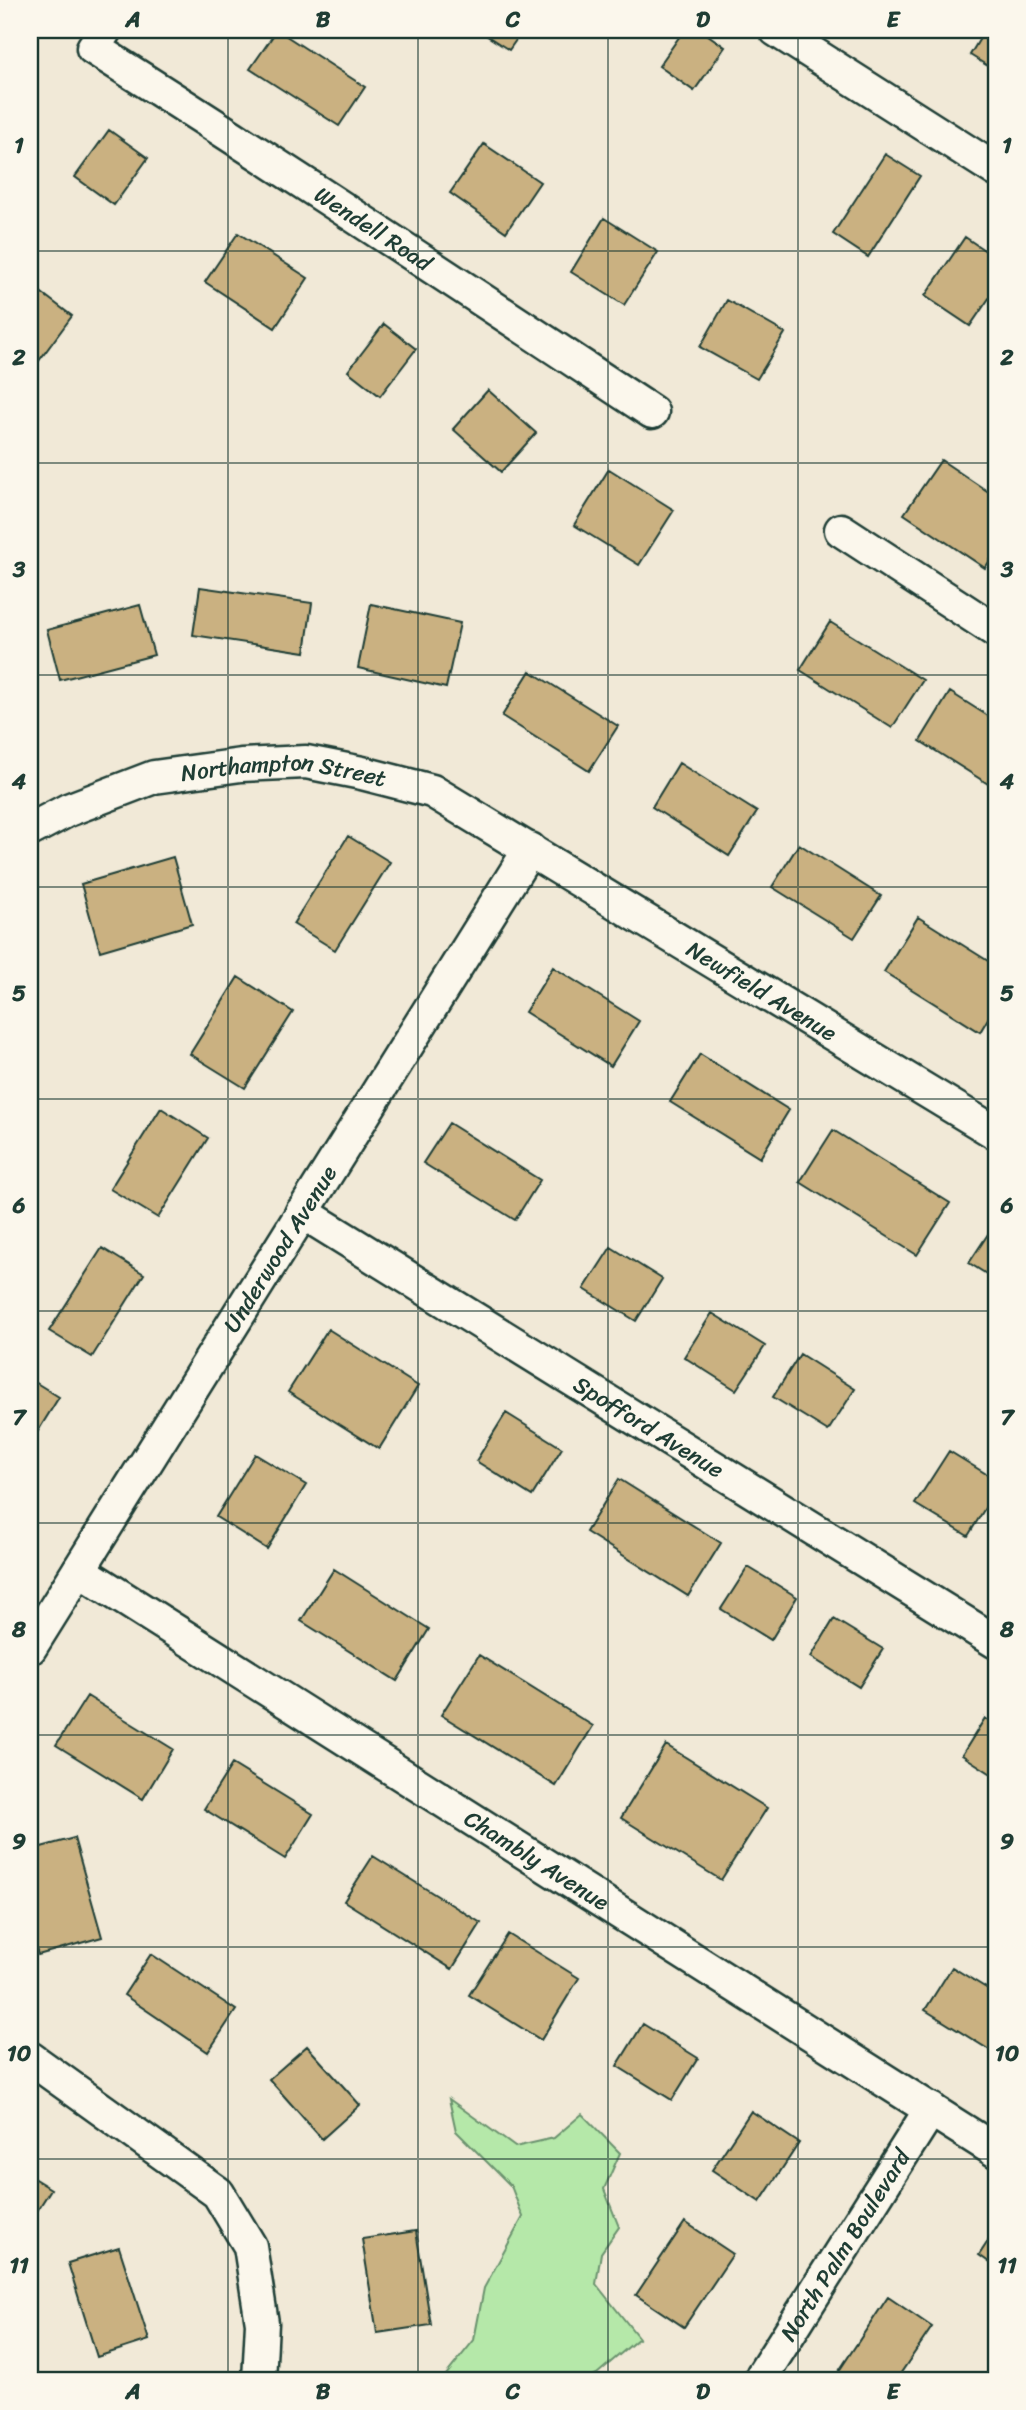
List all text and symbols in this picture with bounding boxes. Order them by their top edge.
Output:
text: A [124,0,141,40]
text: B [316,0,331,40]
text: C [505,0,521,40]
text: D [696,0,711,40]
text: E [887,0,902,40]
text: 1 [14,125,24,166]
text: 1 [1002,125,1012,166]
street label: Wendell Road [306,175,442,283]
text: 2 [11,337,26,378]
text: 2 [999,337,1014,378]
text: 3 [12,549,26,590]
text: 3 [1000,549,1014,590]
street label: Northampton Street [178,741,391,799]
text: 4 [11,761,27,802]
text: 4 [999,761,1015,802]
street label: Newfield Avenue [678,929,846,1053]
text: 5 [12,973,26,1014]
text: 5 [1000,973,1014,1014]
street label: Underwood Avenue [212,1157,348,1341]
text: 6 [11,1185,26,1226]
text: 6 [999,1185,1014,1226]
street label: Spofford Avenue [565,1364,733,1490]
text: 7 [12,1397,27,1438]
text: 7 [1000,1397,1015,1438]
text: 8 [11,1609,26,1650]
text: 8 [999,1609,1014,1650]
street label: Chambly Avenue [456,1798,618,1922]
text: 9 [12,1821,26,1862]
text: 9 [1000,1821,1014,1862]
text: 10 [7,2033,32,2074]
text: 10 [995,2033,1020,2074]
street label: North Palm Boulevard [768,2139,922,2349]
text: 11 [9,2245,29,2286]
text: 11 [997,2245,1017,2286]
text: A [124,2371,141,2410]
text: B [316,2371,331,2410]
text: C [505,2371,521,2410]
text: D [696,2371,711,2410]
text: E [887,2371,902,2410]

